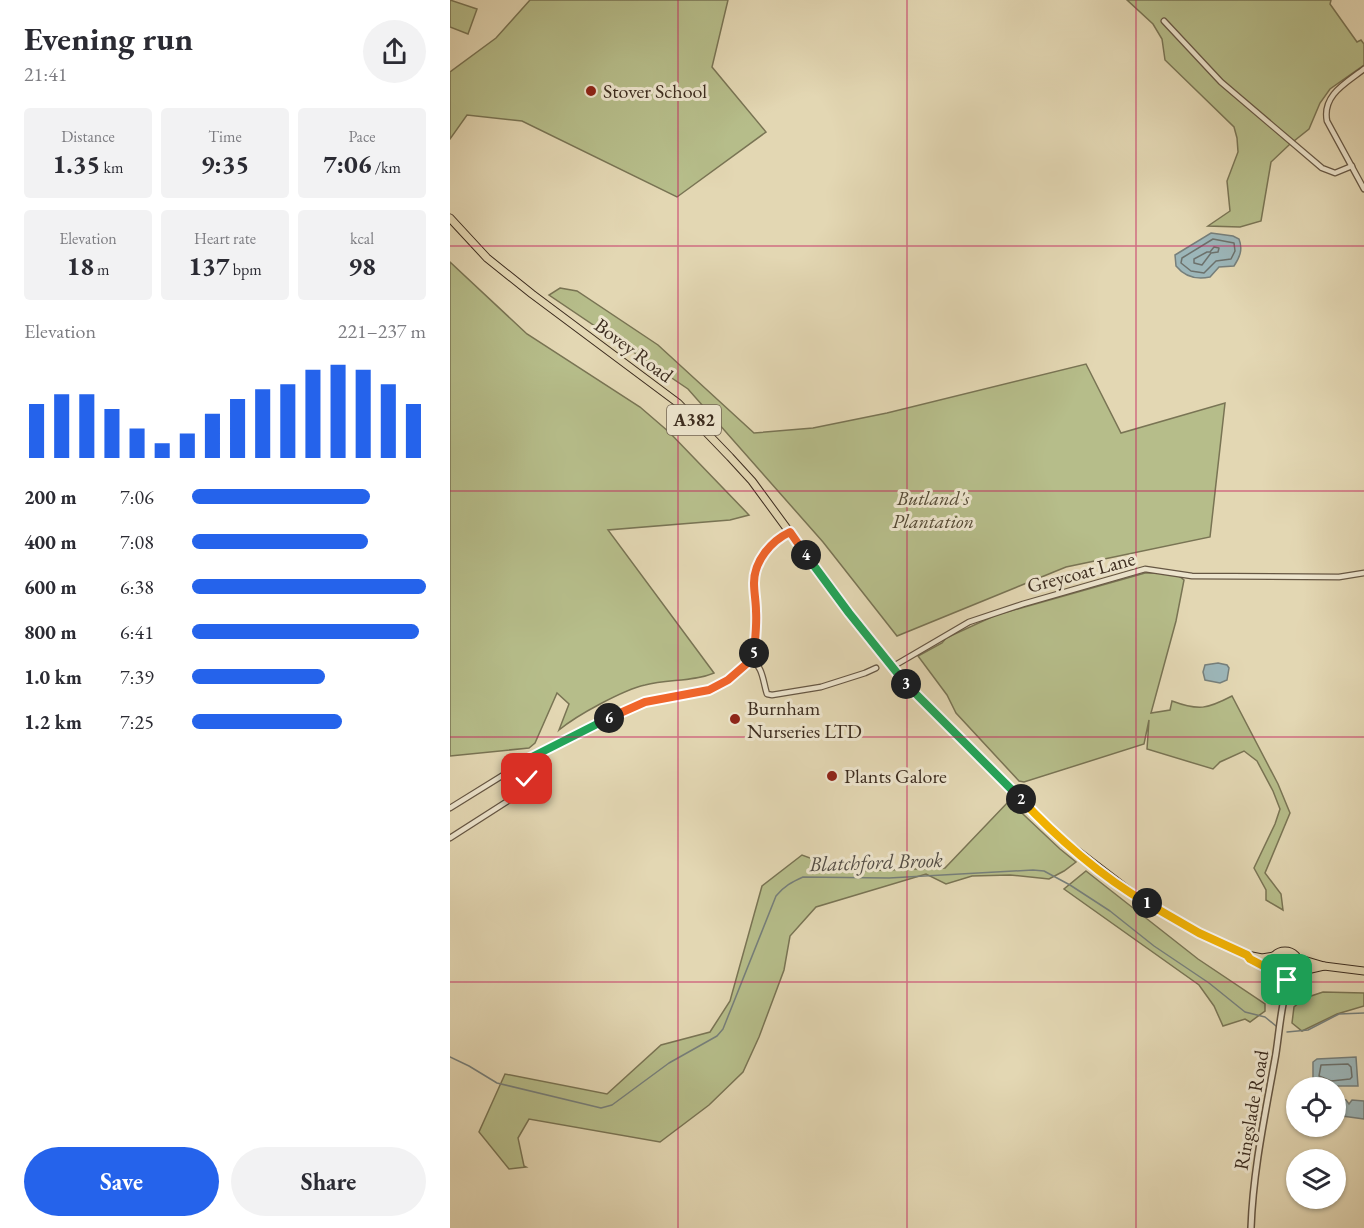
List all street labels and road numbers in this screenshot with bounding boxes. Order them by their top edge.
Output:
street label: Bovey Road [589,312,679,389]
road number: A382 [667,405,721,435]
street label: Greycoat Lane [1024,545,1138,599]
street label: Ringslade Road [1228,1047,1274,1172]

